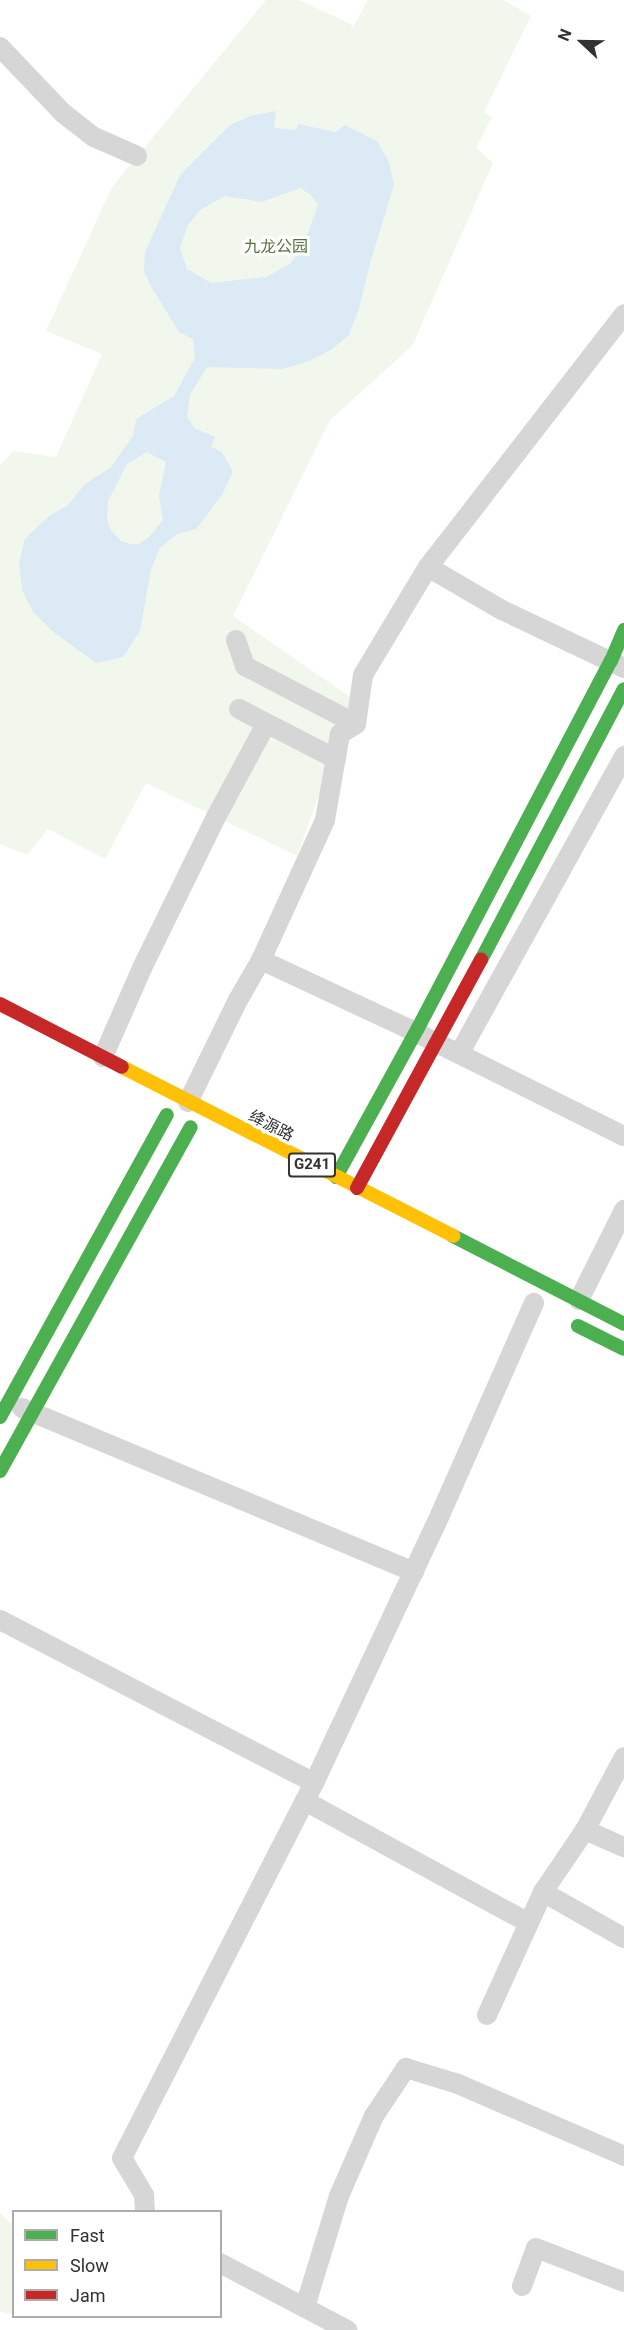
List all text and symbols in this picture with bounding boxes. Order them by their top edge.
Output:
north arrow [552,12,612,72]
text: N [554,26,576,44]
park label: 九龙公园 [244,237,308,257]
street label: 绛源路 [245,1107,297,1145]
road number: G241 [286,1153,338,1177]
legend [12,2210,222,2318]
text: Fast [70,2225,105,2246]
text: Slow [70,2255,109,2276]
text: Jam [70,2285,106,2306]

